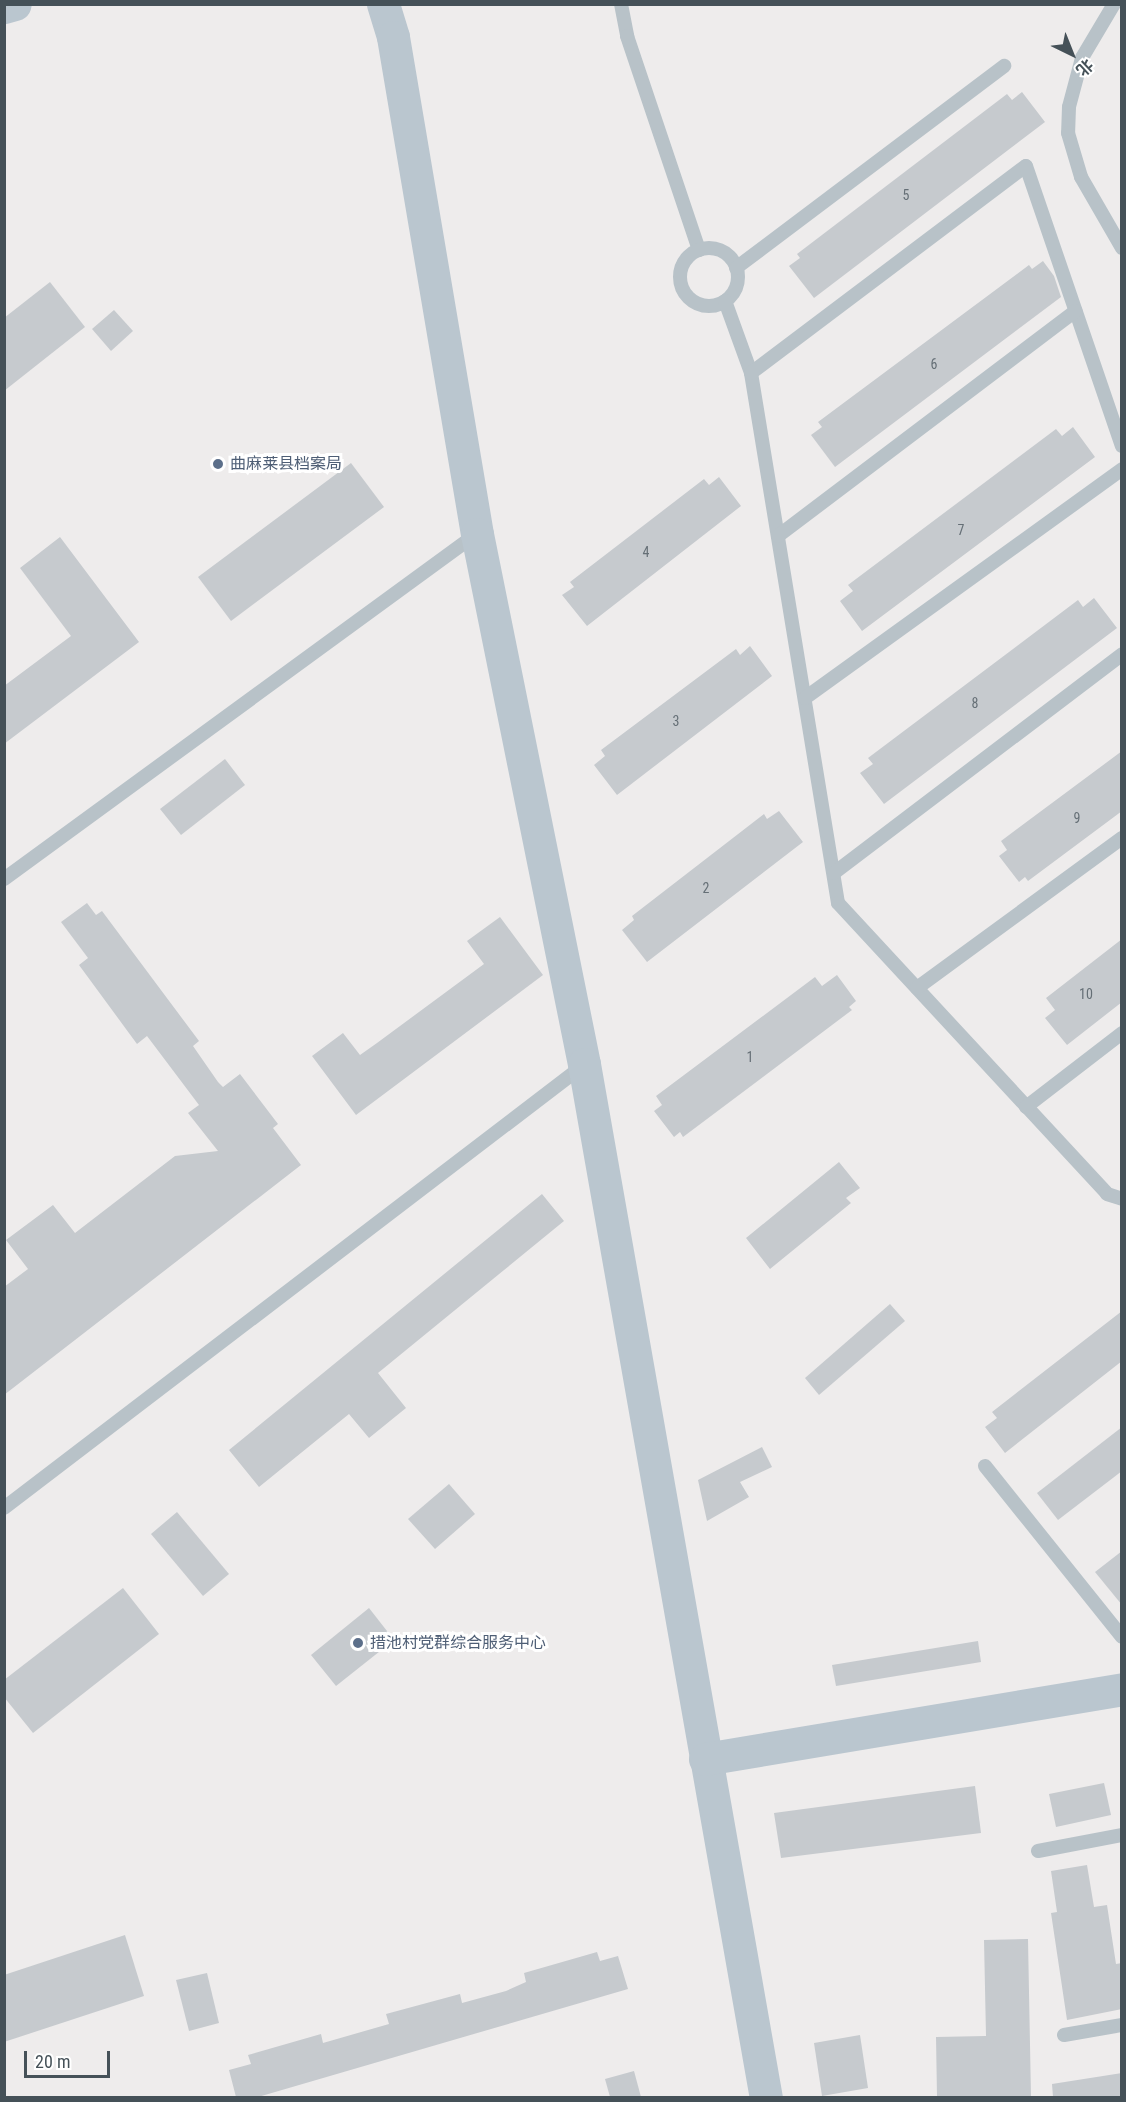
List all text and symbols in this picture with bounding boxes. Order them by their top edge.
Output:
north arrow [1042,24,1102,84]
text: 北 [1072,55,1097,80]
house number: 5 [903,187,909,203]
house number: 6 [931,356,937,372]
place label: 曲麻莱县档案局 [230,454,342,474]
marker: 曲麻莱县档案局 [211,457,225,471]
house number: 7 [958,522,964,538]
house number: 4 [643,544,649,560]
house number: 8 [972,695,978,711]
house number: 3 [673,713,679,729]
house number: 9 [1074,810,1080,826]
house number: 2 [703,880,709,896]
house number: 10 [1079,986,1093,1002]
house number: 1 [747,1049,753,1065]
place label: 措池村党群综合服务中心 [370,1633,546,1653]
marker: 措池村党群综合服务中心 [351,1636,365,1650]
scale bar [27,2039,112,2077]
text: 20 m [35,2051,70,2072]

